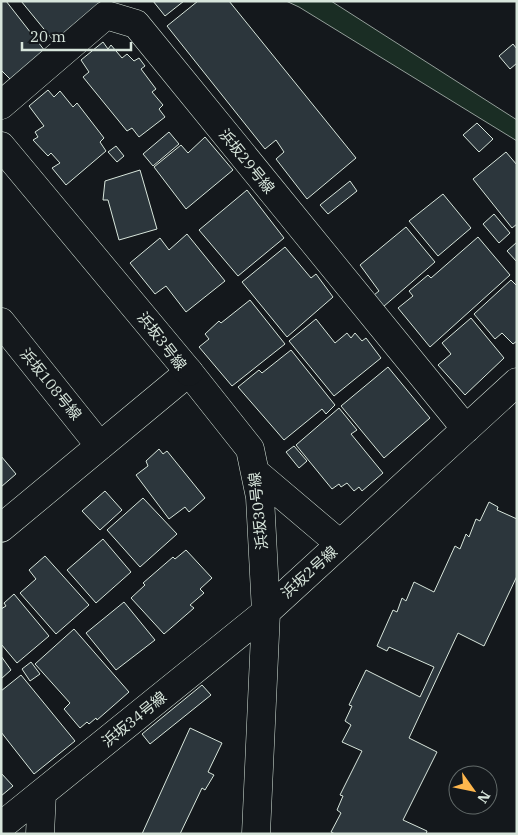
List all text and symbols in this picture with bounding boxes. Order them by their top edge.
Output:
scale bar [22,20,131,52]
text: 20 m [30,27,66,46]
street label: 浜坂29号線 [215,125,279,197]
street label: 浜坂3号線 [133,308,191,374]
street label: 浜坂108号線 [16,344,86,424]
street label: 浜坂30号線 [244,471,272,551]
street label: 浜坂2号線 [277,542,341,602]
street label: 浜坂34号線 [98,687,170,751]
north arrow [448,765,498,815]
text: N [473,788,494,807]

